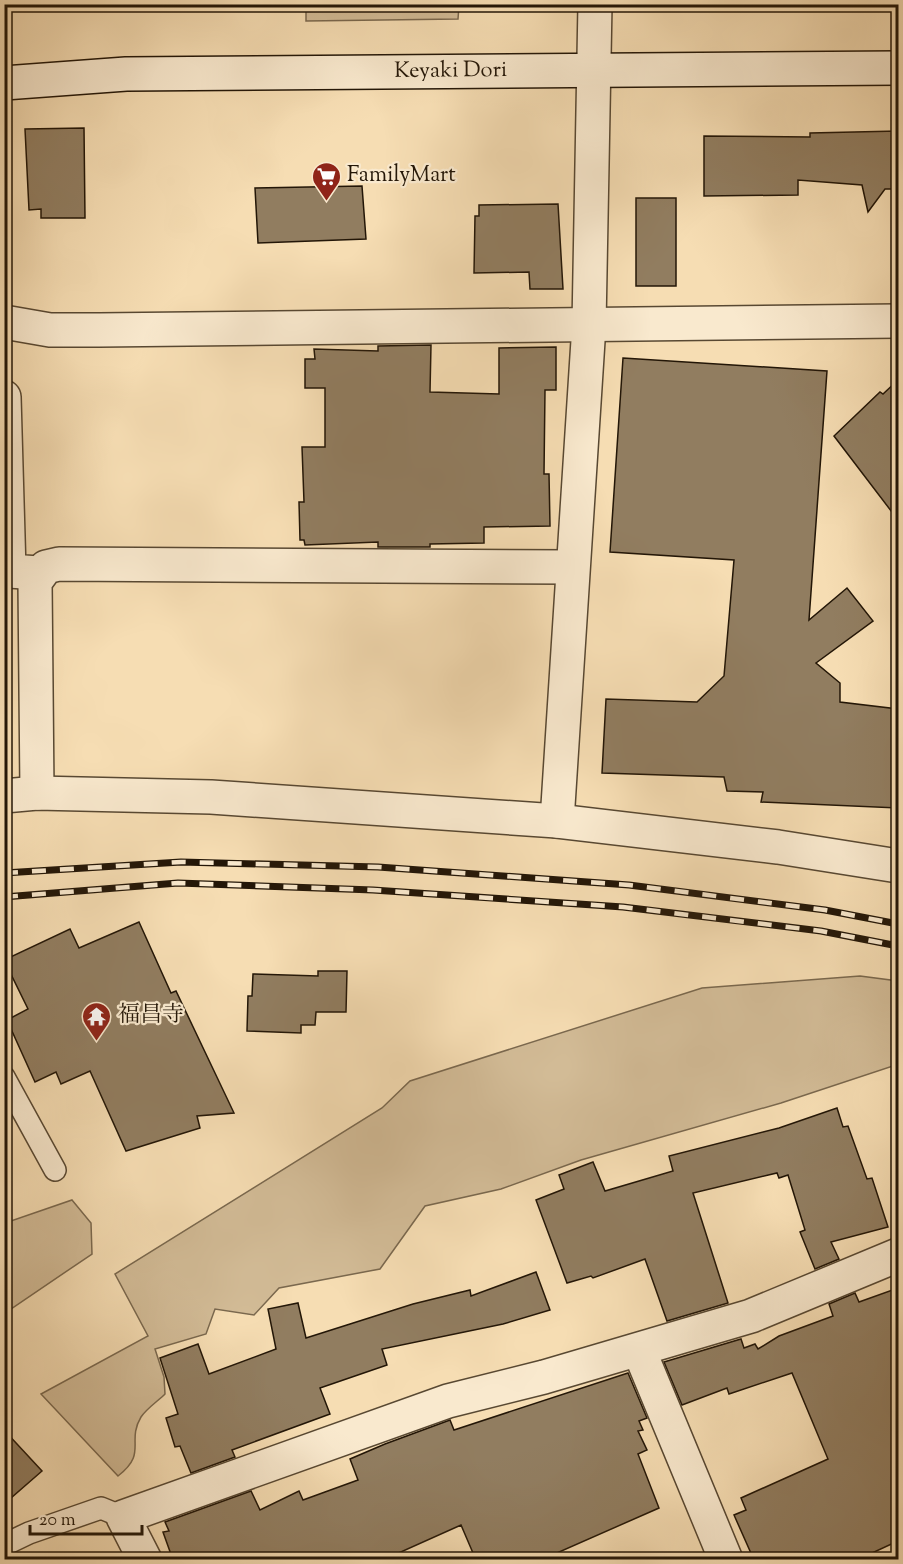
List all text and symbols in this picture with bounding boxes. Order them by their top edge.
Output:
street label: Keyaki Dori [394,55,507,88]
supermarket icon: FamilyMart [310,160,342,202]
place label: FamilyMart [347,160,456,192]
temple icon: 福昌寺 [81,1000,113,1042]
place label: 福昌寺 [118,1000,184,1032]
scale bar [30,1498,142,1536]
text: 20 m [39,1508,76,1534]

